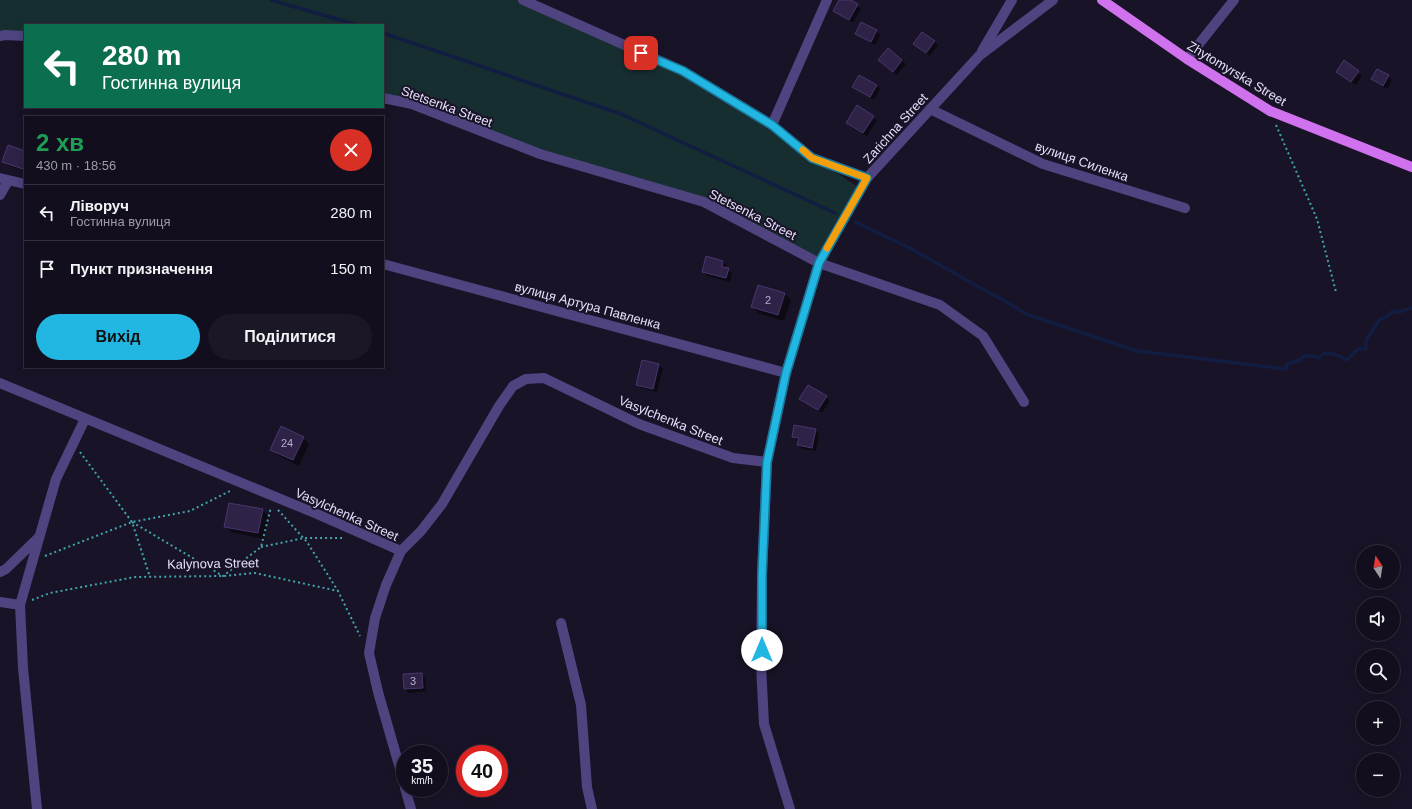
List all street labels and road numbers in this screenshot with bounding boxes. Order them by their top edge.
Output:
street label: Zhytomyrska Street [1185,38,1289,109]
street label: Stetsenka Street [399,83,495,130]
street label: Zarichna Street [860,90,931,166]
street label: вулиця Силенка [1033,138,1131,185]
street label: Stetsenka Street [707,186,799,243]
street label: вулиця Артура Павленка [513,279,663,332]
street label: Vasylchenka Street [617,393,725,448]
street label: Vasylchenka Street [293,485,401,544]
street label: Kalynova Street [167,555,259,572]

